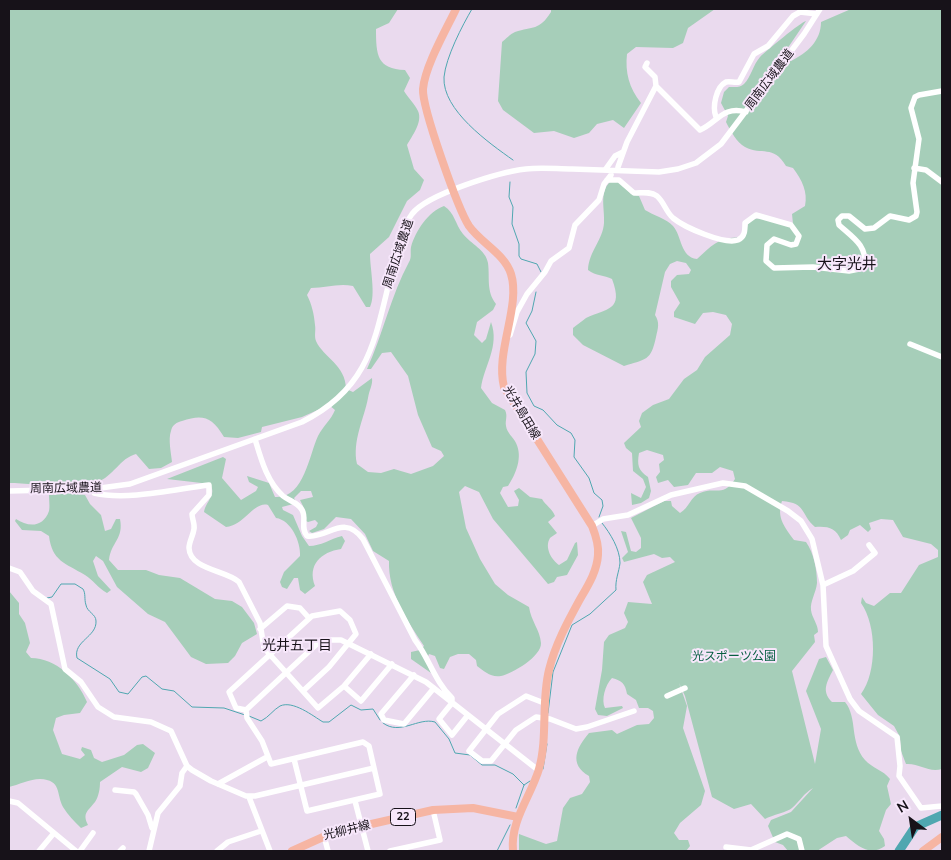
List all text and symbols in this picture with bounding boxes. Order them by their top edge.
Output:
street label: 周南広域農道 [743,47,797,113]
street label: 周南広域農道 [381,218,417,290]
district label: 大字光井 [817,256,877,274]
street label: 光井島田線 [499,384,543,442]
street label: 周南広域農道 [30,481,102,497]
district label: 光井五丁目 [262,639,332,655]
park label: 光スポーツ公園 [692,650,776,664]
north arrow [886,795,936,845]
text: N [894,796,912,818]
road number: 22 [390,809,416,826]
street label: 光柳井線 [322,818,372,844]

